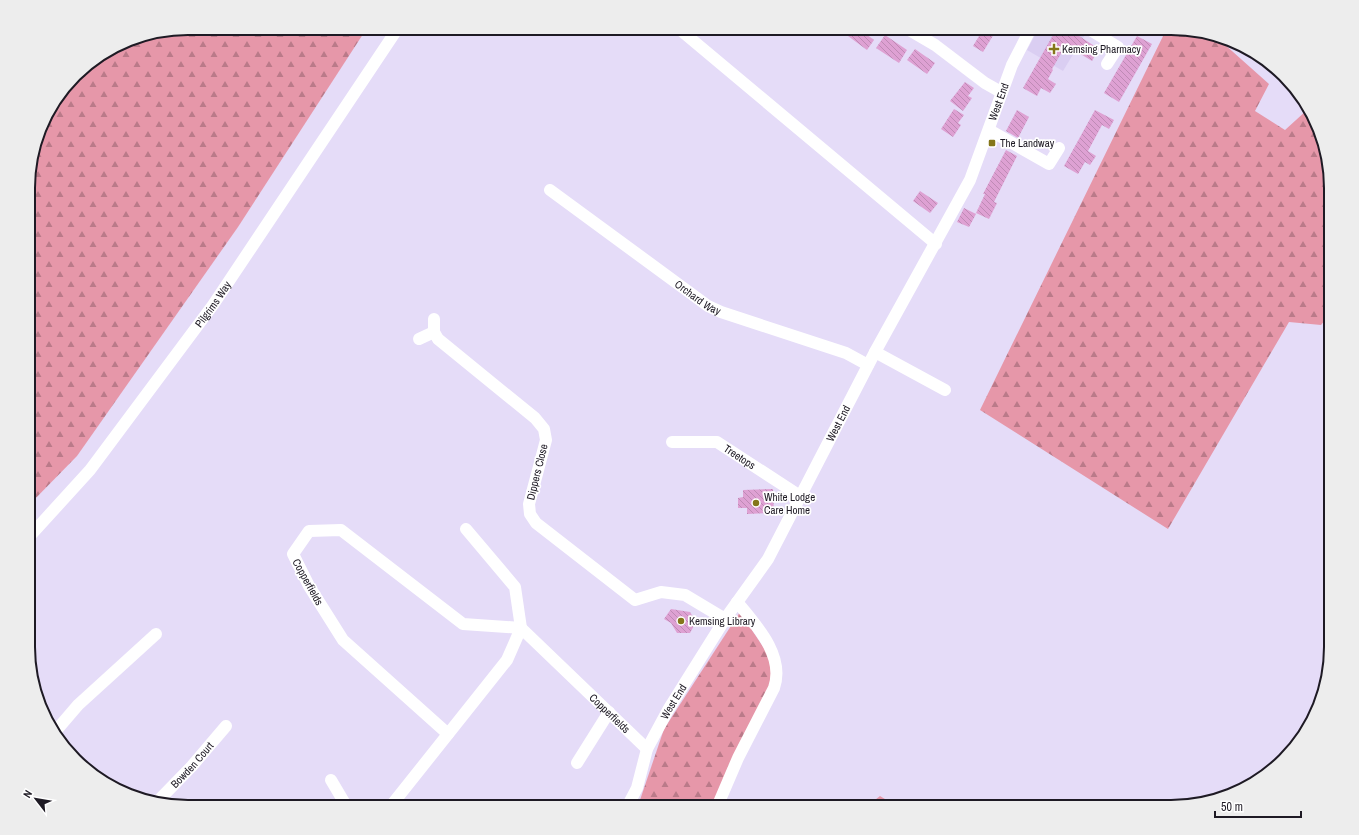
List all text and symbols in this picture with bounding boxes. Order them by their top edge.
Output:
place label: Kemsing Pharmacy [1062,42,1141,56]
marker: Kemsing Pharmacy [1049,44,1059,54]
street label: West End [985,81,1012,123]
place label: The Landway [1000,136,1055,150]
marker: The Landway [987,138,997,148]
street label: Orchard Way [672,277,724,318]
street label: Pilgrims Way [192,278,234,330]
street label: West End [823,403,853,444]
street label: Treetops [721,441,759,472]
street label: Dippers Close [523,443,551,501]
place label: White Lodge Care Home [764,490,815,517]
marker: White Lodge Care Home [751,498,761,508]
street label: Copperfields [289,556,327,608]
place label: Kemsing Library [689,614,756,628]
marker: Kemsing Library [676,616,686,626]
street label: West End [657,681,690,722]
street label: Copperfields [587,691,634,736]
street label: Bowden Court [168,739,217,791]
north arrow [16,779,56,819]
text: N [20,787,35,800]
scale bar [1215,793,1301,819]
text: 50 m [1221,799,1243,815]

